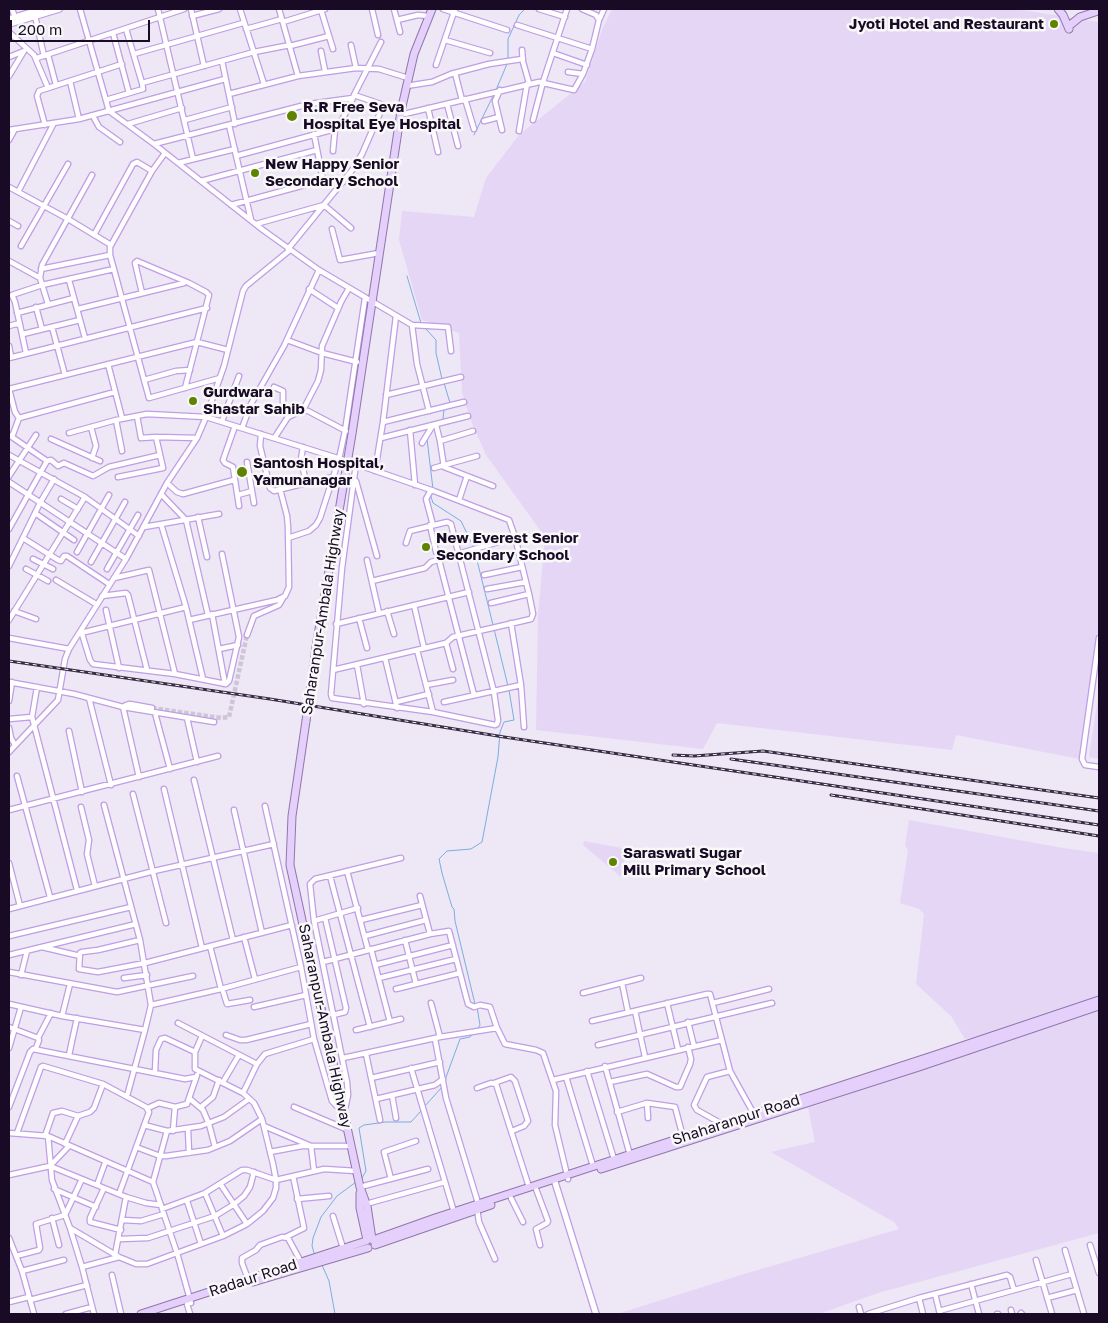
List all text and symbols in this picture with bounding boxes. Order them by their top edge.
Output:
scale bar [12,10,152,42]
place label: Jyoti Hotel and Restaurant [849,15,1044,33]
marker: Jyoti Hotel and Restaurant [1048,18,1060,30]
text: 200 m [18,20,62,38]
place label: R.R Free Seva Hospital Eye Hospital [303,98,461,133]
marker: R.R Free Seva Hospital Eye Hospital [285,109,299,123]
place label: New Happy Senior Secondary School [265,155,399,190]
marker: New Happy Senior Secondary School [249,167,261,179]
place label: Gurdwara Shastar Sahib [203,383,305,418]
marker: Gurdwara Shastar Sahib [187,395,199,407]
place label: Santosh Hospital, Yamunanagar [253,454,384,489]
marker: Santosh Hospital, Yamunanagar [235,465,249,479]
street label: Saharanpur-Ambala Highway [298,508,348,716]
place label: New Everest Senior Secondary School [436,529,579,564]
marker: New Everest Senior Secondary School [420,541,432,553]
place label: Saraswati Sugar Mill Primary School [623,844,766,879]
marker: Saraswati Sugar Mill Primary School [607,856,619,868]
street label: Saharanpur-Ambala Highway [295,922,355,1130]
street label: Shaharanpur Road [670,1091,802,1149]
street label: Radaur Road [207,1255,299,1301]

